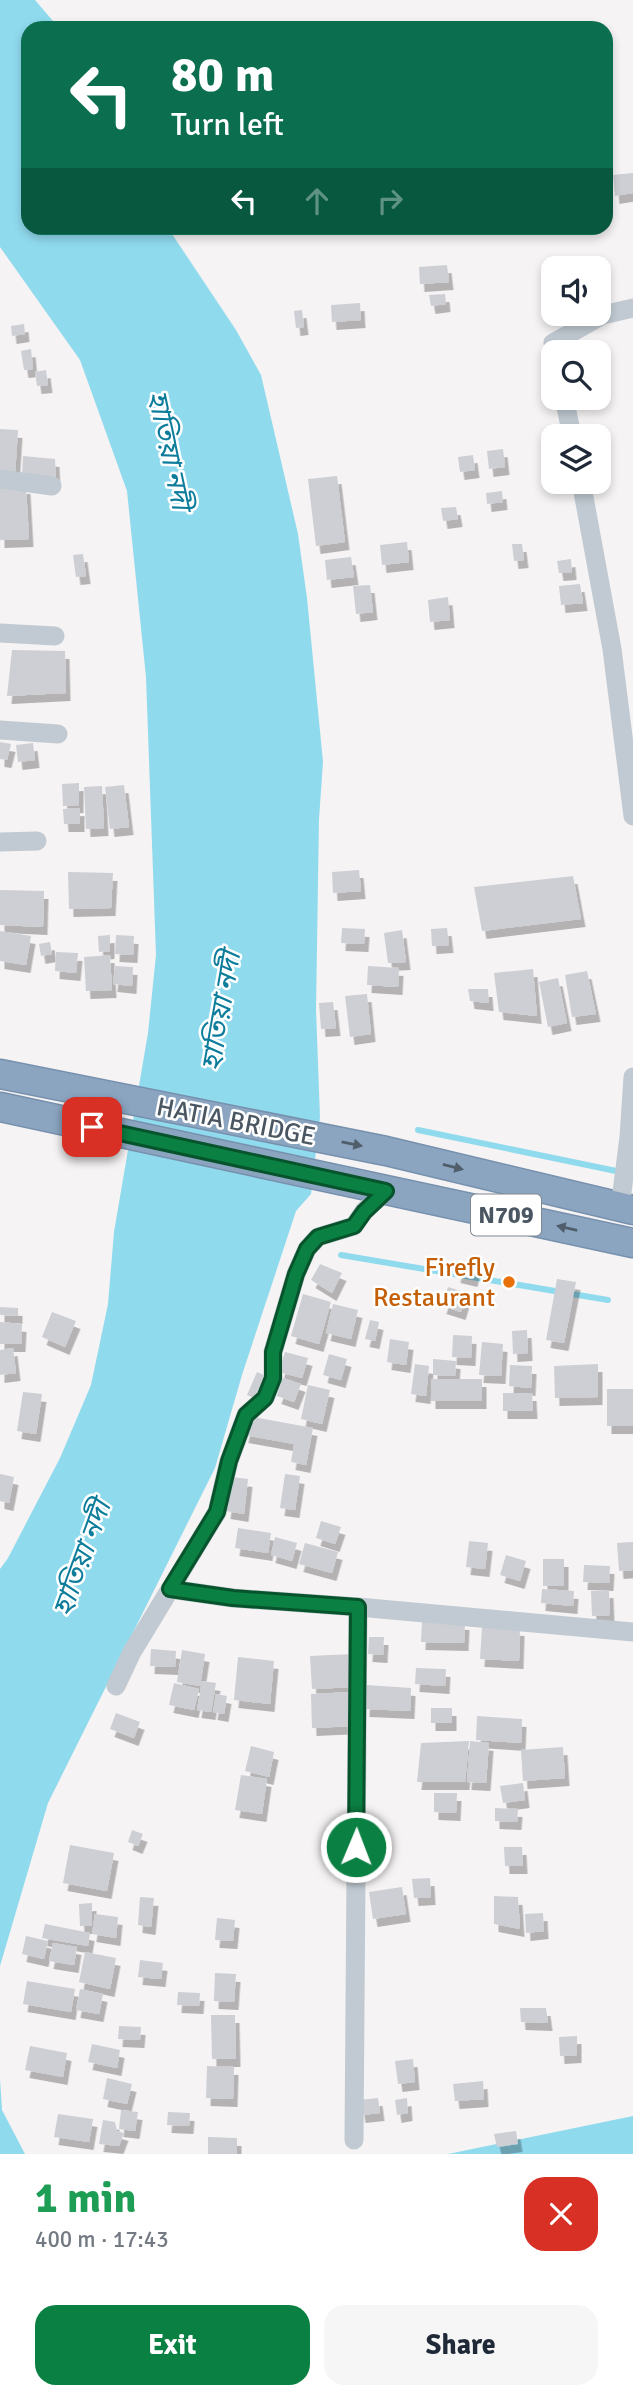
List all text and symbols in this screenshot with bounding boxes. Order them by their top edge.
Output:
text: 80 m [171,45,274,105]
icon: left [56,49,147,140]
text: Turn left [171,105,284,144]
icon: left [225,182,263,220]
icon: ahead [298,182,336,220]
icon: right [371,182,409,220]
map controls [541,256,611,494]
button: sound [541,256,611,326]
button: search [541,340,611,410]
water label: হাতিয়া নদী [140,388,199,518]
button: layers [541,424,611,494]
water label: হাতিয়া নদী [194,943,249,1073]
street label: HATIA BRIDGE [154,1091,318,1153]
pin [62,1097,122,1157]
icon: arrive [73,1108,111,1146]
one-way arrow [341,1139,363,1150]
one-way arrow [442,1162,464,1173]
road number: N709 [471,1195,541,1236]
one-way arrow [555,1222,577,1233]
place label: Firefly Restaurant [373,1252,495,1314]
marker: Firefly Restaurant [501,1274,517,1290]
water label: হাতিয়া নদী [45,1491,120,1621]
position arrow [319,1810,393,1884]
text: 1 min [35,2173,136,2224]
button: close [524,2177,598,2251]
text: 400 m · 17:43 [35,2225,169,2254]
button: Exit [35,2305,310,2385]
button: Share [324,2305,598,2385]

